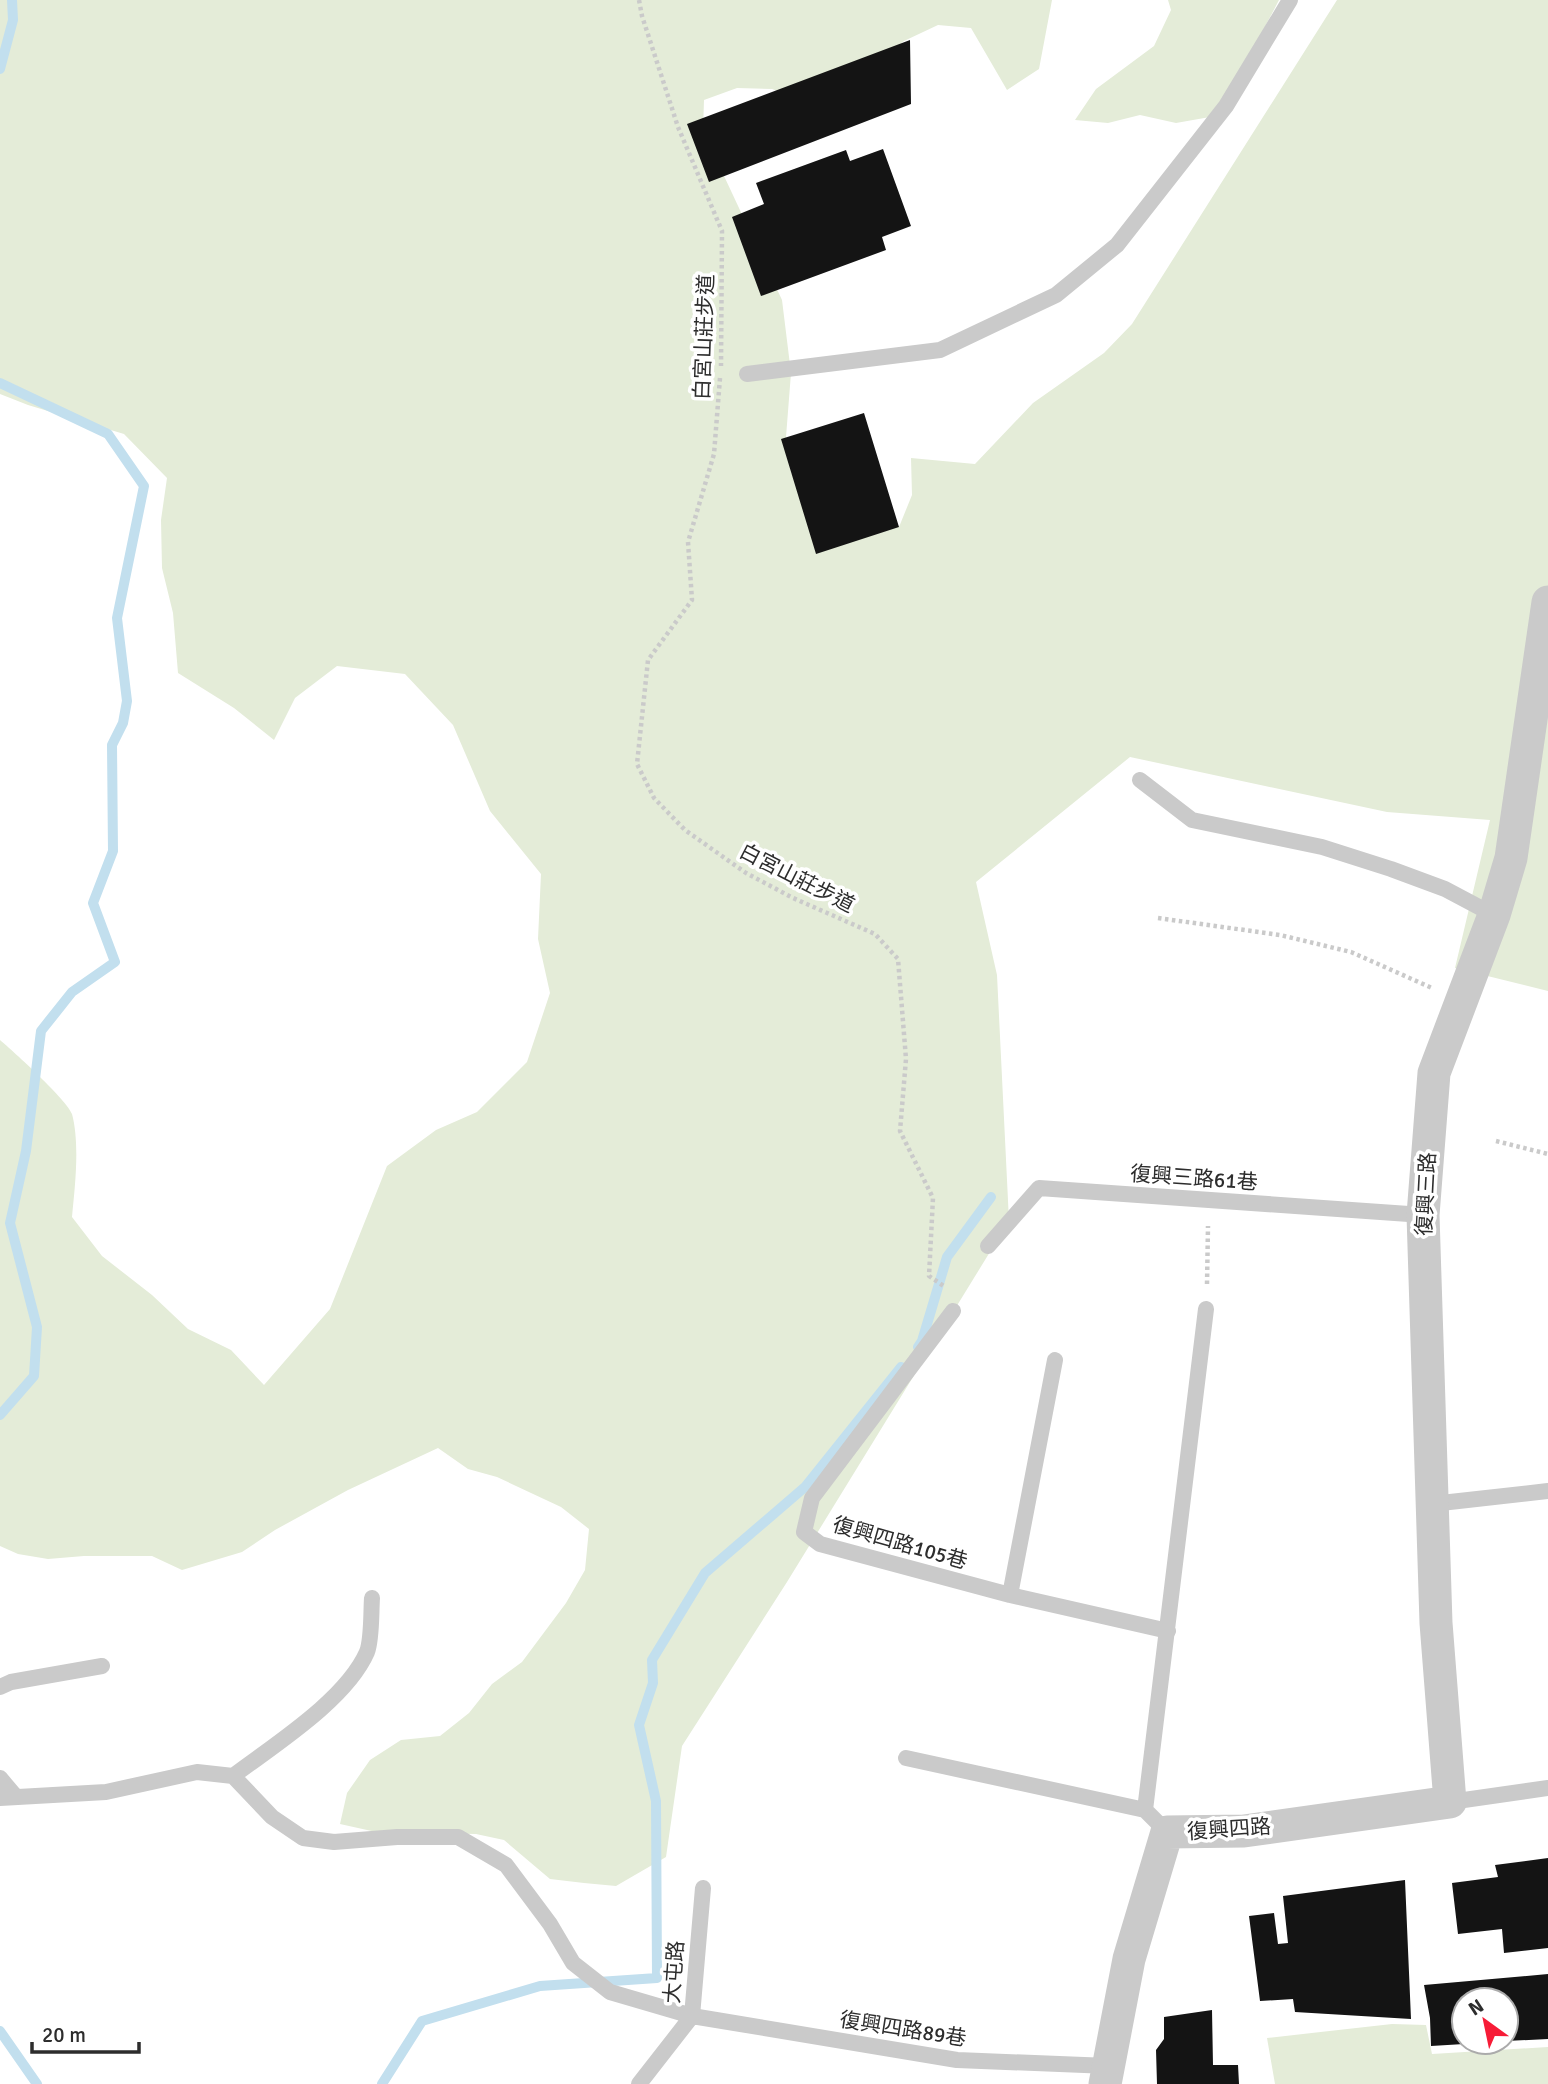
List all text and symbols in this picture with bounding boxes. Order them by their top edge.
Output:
street label: 白宮山莊步道 [689,274,719,400]
street label: 白宮山莊步道 [735,838,859,918]
street label: 復興三路 [1411,1151,1441,1237]
street label: 復興三路61巷 [1129,1161,1259,1195]
street label: 復興四路105巷 [830,1511,970,1575]
street label: 復興四路 [1186,1813,1272,1845]
street label: 大屯路 [659,1940,689,2004]
north arrow [1450,1986,1520,2056]
text: N [1464,1994,1488,2021]
street label: 復興四路89巷 [838,2006,968,2052]
scale bar [32,2010,138,2054]
text: 20 m [42,2022,86,2048]

